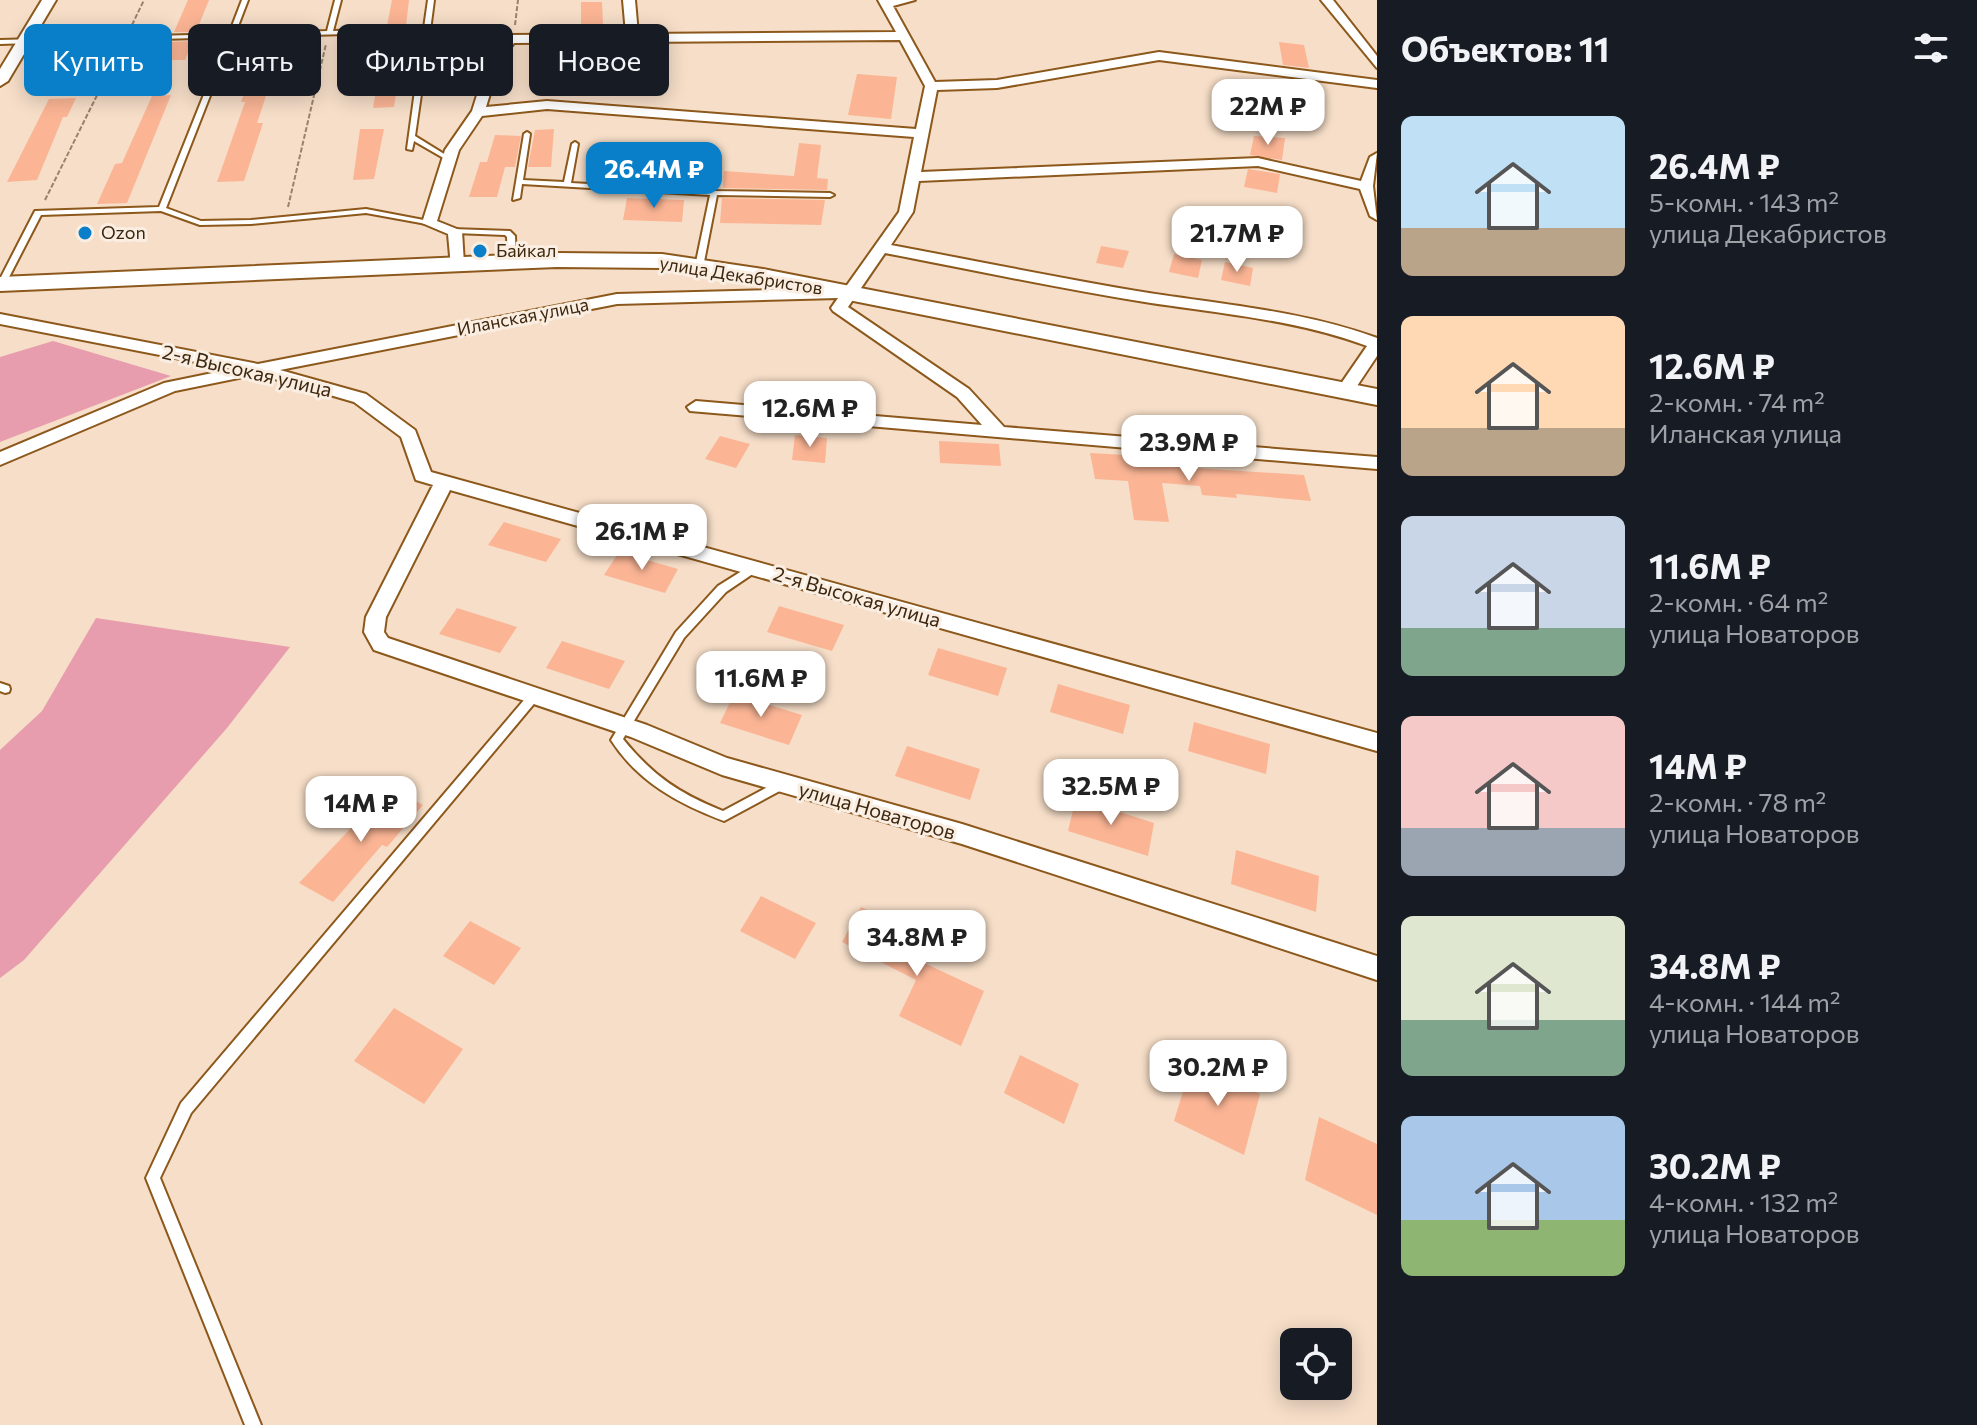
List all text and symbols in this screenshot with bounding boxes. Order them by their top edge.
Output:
chip: Купить [24,24,172,96]
chip: Снять [188,24,321,96]
chip: Фильтры [337,24,513,96]
chip: Новое [529,24,669,96]
icon: filters [1909,26,1953,70]
text: Объектов: 11 [1401,27,1609,69]
pin: 22M ₽ [1212,79,1324,147]
text: 22M ₽ [1230,89,1306,120]
pin: 26.4M ₽ [580,142,728,210]
text: 26.4M ₽ [1649,144,1780,186]
icon: home [1465,148,1561,244]
text: 26.4M ₽ [604,152,704,183]
text: 5-комн. · 143 m² [1649,186,1839,217]
pin: 21.7M ₽ [1163,206,1311,274]
text: 21.7M ₽ [1190,216,1284,247]
text: улица Декабристов [1649,217,1887,248]
place label: Ozon [101,221,146,243]
marker: Ozon [76,224,94,242]
place label: Байкал [496,239,556,261]
marker: Байкал [471,242,489,260]
street label: улица Декабристов [658,251,824,299]
street label: Иланская улица [455,292,590,340]
street label: 2-я Высокая улица [160,339,334,401]
text: 12.6M ₽ [1649,344,1775,386]
icon: home [1465,348,1561,444]
pin: 12.6M ₽ [736,381,884,449]
text: 2-комн. · 74 m² [1649,386,1825,417]
text: 12.6M ₽ [762,391,858,422]
pin: 23.9M ₽ [1115,415,1263,483]
text: Иланская улица [1649,417,1842,448]
text: 23.9M ₽ [1139,425,1239,456]
pin: 26.1M ₽ [568,504,716,572]
text: 26.1M ₽ [595,514,689,545]
text: 11.6M ₽ [1649,544,1771,586]
icon: home [1465,548,1561,644]
street label: 2-я Высокая улица [771,561,944,631]
text: 2-комн. · 64 m² [1649,586,1828,617]
text: улица Новаторов [1649,617,1860,648]
pin: 11.6M ₽ [687,651,835,719]
text: 11.6M ₽ [714,661,808,692]
text: 14M ₽ [1649,744,1747,786]
icon: home [1465,748,1561,844]
pin: 32.5M ₽ [1037,759,1185,827]
text: 32.5M ₽ [1062,769,1160,800]
pin: 14M ₽ [305,776,417,844]
street label: улица Новаторов [796,776,958,844]
text: 14M ₽ [324,786,398,817]
text: 2-комн. · 78 m² [1649,786,1826,817]
text: улица Новаторов [1649,817,1860,848]
pin: 34.8M ₽ [843,910,991,978]
text: 34.8M ₽ [867,920,967,951]
text: 34.8M ₽ [1649,944,1781,986]
icon: home [1465,948,1561,1044]
text: 4-комн. · 144 m² [1649,986,1840,1017]
text: улица Новаторов [1649,1017,1860,1048]
pin: 30.2M ₽ [1144,1040,1292,1108]
text: 30.2M ₽ [1168,1050,1268,1081]
text: 30.2M ₽ [1649,1144,1781,1186]
icon: home [1465,1148,1561,1244]
text: 4-комн. · 132 m² [1649,1186,1838,1217]
text: улица Новаторов [1649,1217,1860,1248]
map controls [1280,1328,1352,1400]
button: locate [1280,1328,1352,1400]

